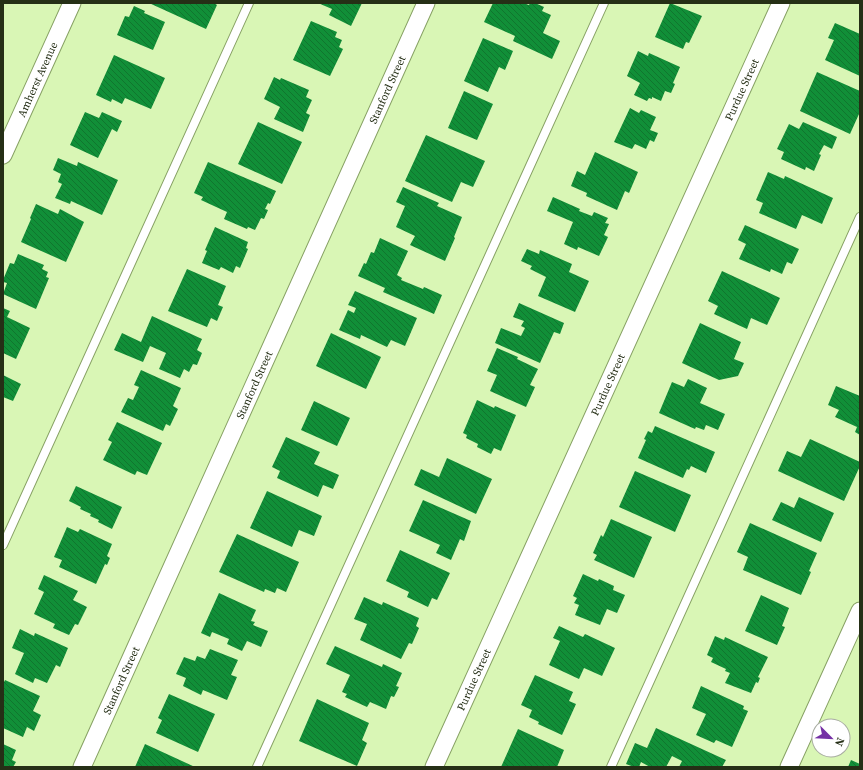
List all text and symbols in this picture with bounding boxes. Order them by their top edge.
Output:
street label: Amherst Avenue [14,39,61,119]
street label: Stanford Street [365,53,409,126]
street label: Purdue Street [721,56,762,123]
street label: Stanford Street [232,348,276,421]
street label: Purdue Street [587,351,628,418]
street label: Stanford Street [99,644,143,717]
street label: Purdue Street [453,646,494,713]
north arrow [811,718,851,758]
text: N [831,735,848,749]

